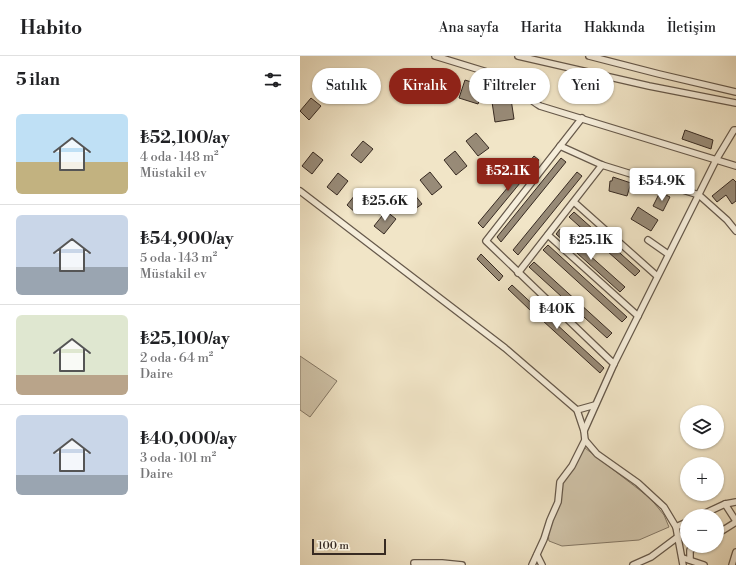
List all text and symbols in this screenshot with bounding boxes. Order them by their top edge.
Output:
text: Habito [20,16,82,40]
text: Ana sayfa [439,19,499,37]
text: Harita [521,19,562,37]
text: Hakkında [584,19,645,37]
text: İletişim [667,19,716,37]
chip: Satılık [312,68,381,104]
chip: Kiralık [389,68,461,104]
chip: Filtreler [469,68,550,104]
chip: Yeni [558,68,614,104]
text: 5 ilan [16,69,60,91]
icon: filters [262,69,284,91]
text: ₺52,100/ay [140,127,230,149]
icon: home [48,130,96,178]
text: 4 oda · 148 m² [140,149,219,165]
pin: ₺52.1K [475,158,541,192]
text: ₺52.1K [486,163,530,179]
text: Müstakil ev [140,165,207,181]
pin: ₺54.9K [629,168,695,202]
text: ₺54.9K [639,173,685,189]
pin: ₺25.6K [352,188,418,222]
text: ₺25.6K [362,193,408,209]
pin: ₺25.1K [558,227,624,261]
text: ₺54,900/ay [140,228,234,250]
icon: home [48,231,96,279]
text: ₺25.1K [569,232,613,248]
text: 5 oda · 143 m² [140,250,217,266]
text: Müstakil ev [140,266,207,282]
pin: ₺40K [533,296,581,330]
text: ₺40K [539,301,575,317]
text: ₺25,100/ay [140,328,230,350]
icon: home [48,331,96,379]
text: 2 oda · 64 m² [140,350,213,366]
text: Daire [140,366,173,382]
map controls [680,405,724,553]
button: layers [680,405,724,449]
text: ₺40,000/ay [140,428,237,450]
icon: home [48,431,96,479]
text: 3 oda · 101 m² [140,450,216,466]
button: + [680,457,724,501]
text: Daire [140,466,173,482]
button: − [680,509,724,553]
scale bar [312,537,386,556]
text: 100 m [318,539,349,553]

